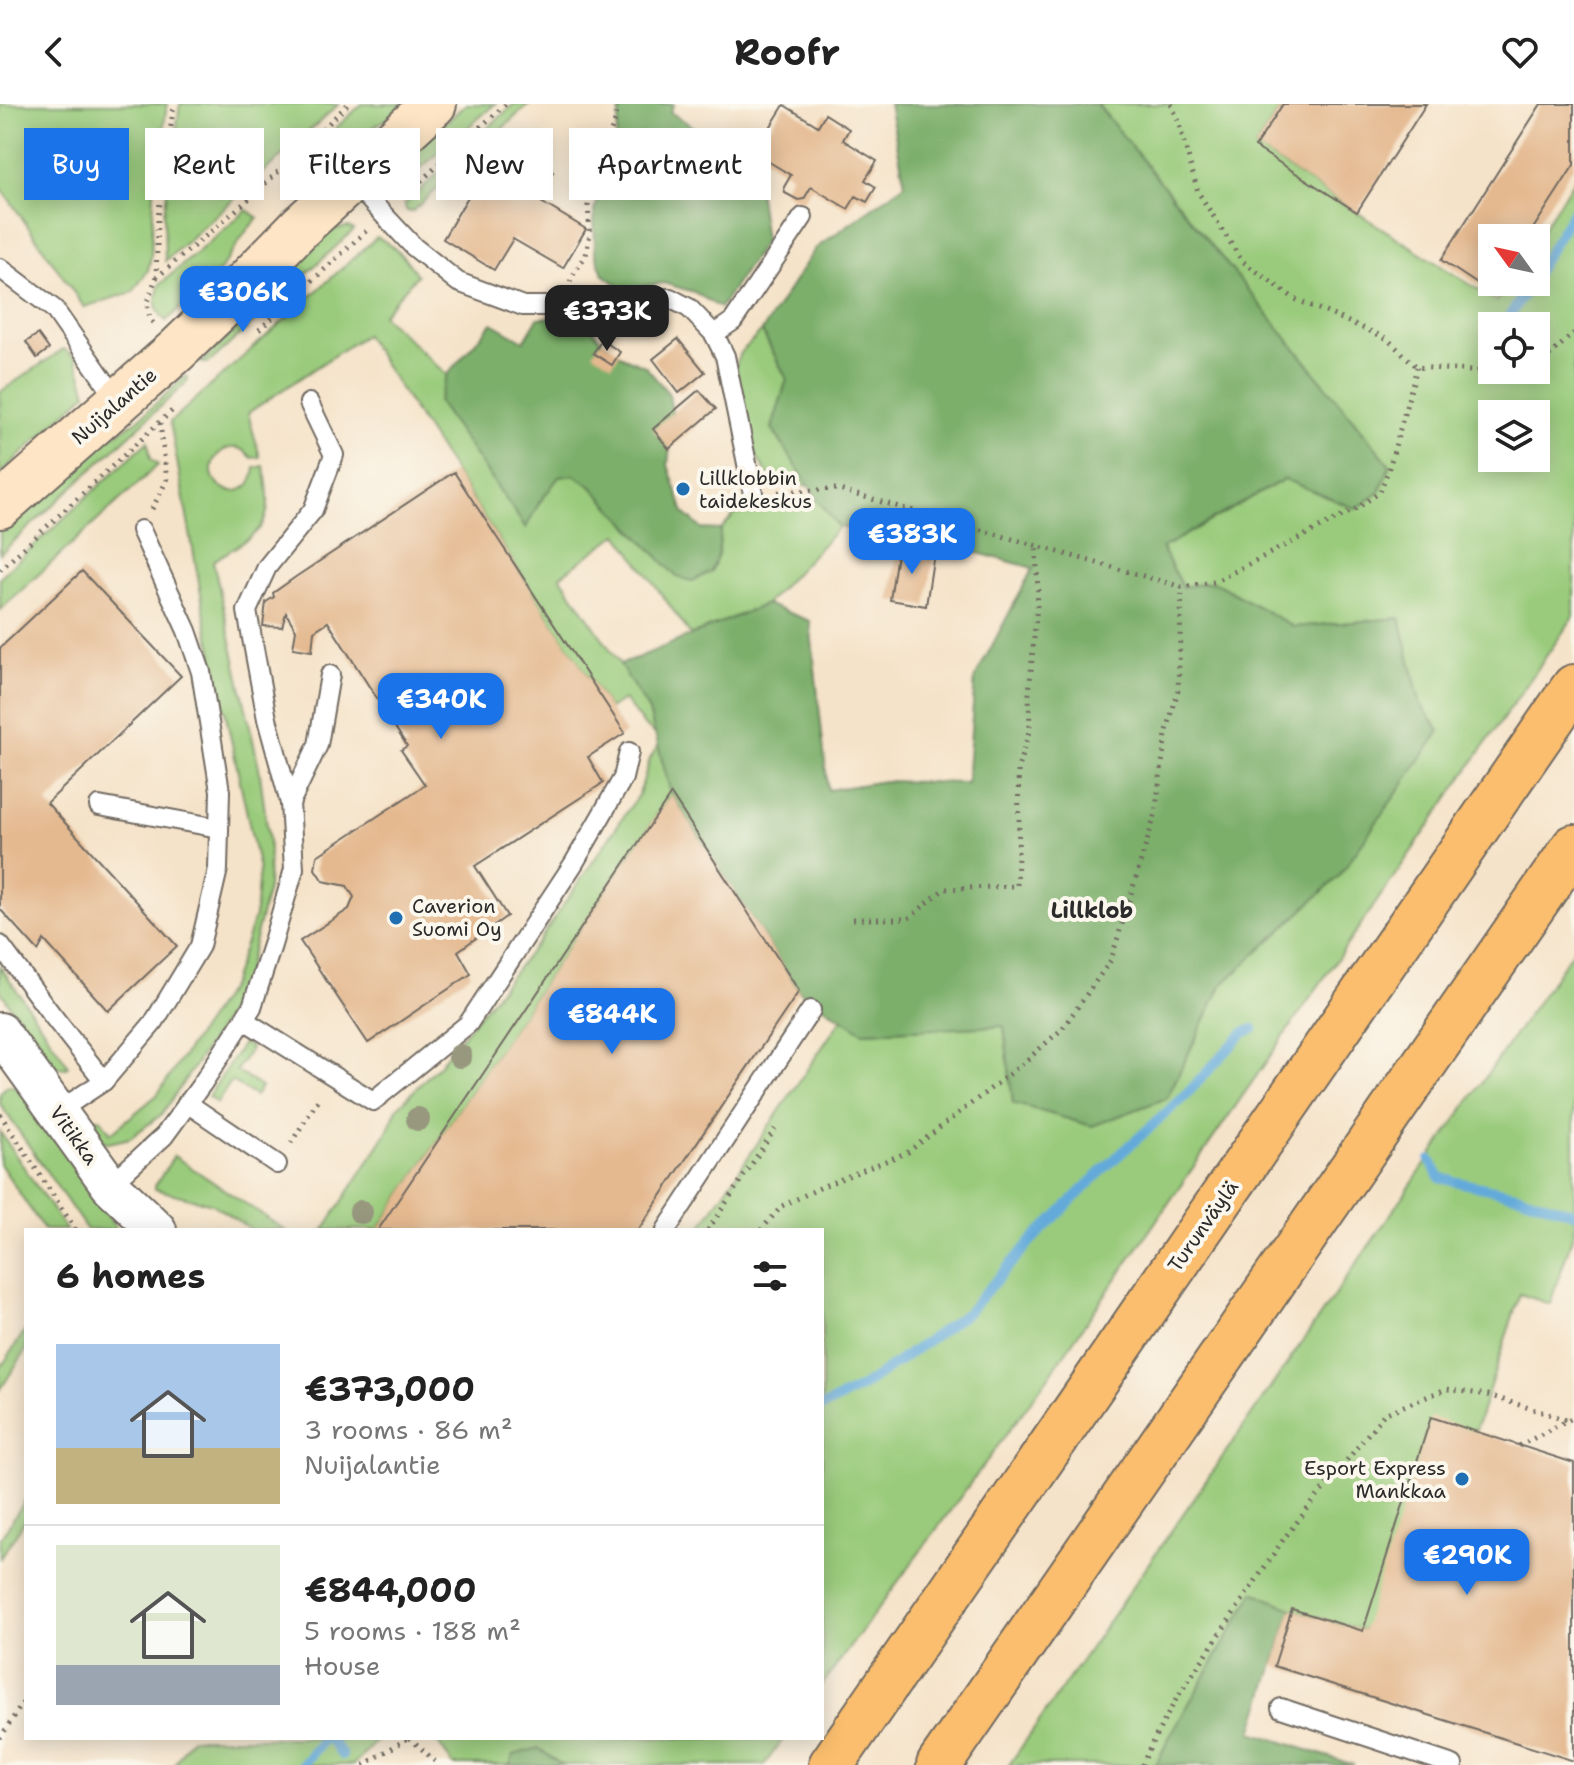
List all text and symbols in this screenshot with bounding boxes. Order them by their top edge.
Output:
text: Roofr [734,28,840,77]
icon: back [32,30,76,74]
icon: heart [1498,30,1542,74]
chip: Buy [24,128,129,200]
chip: Rent [145,128,264,200]
chip: Filters [280,128,420,200]
chip: New [436,128,553,200]
chip: Apartment [569,128,771,200]
north arrow [1478,224,1550,296]
map controls [1478,224,1550,472]
pin: €306K [187,266,299,334]
text: €306K [198,274,288,309]
pin: €373K [551,285,663,353]
text: €373K [563,293,651,328]
button: locate [1478,312,1550,384]
street label: Nuijalantie [66,362,162,450]
button: layers [1478,400,1550,472]
place label: Lillklobbin taidekeskus [699,465,812,514]
marker: Lillklobbin taidekeskus [674,480,692,498]
pin: €383K [856,508,968,576]
text: €383K [867,516,957,551]
pin: €340K [385,673,497,741]
text: €340K [396,681,486,716]
place label: Caverion Suomi Oy [412,893,502,942]
district label: Lillklob [1051,896,1133,925]
marker: Caverion Suomi Oy [387,909,405,927]
pin: €844K [556,988,668,1056]
text: €844K [567,996,657,1031]
street label: Vitikka [44,1100,105,1170]
street label: Turunväylä [1162,1175,1244,1277]
text: 6 homes [56,1253,205,1299]
icon: filters [748,1254,792,1298]
text: €373,000 [304,1366,475,1412]
icon: home [120,1376,216,1472]
text: 3 rooms · 86 m² [304,1412,513,1447]
text: Nuijalantie [304,1447,441,1482]
place label: Esport Express Mankkaa [1304,1455,1447,1504]
marker: Esport Express Mankkaa [1453,1470,1471,1488]
pin: €290K [1411,1529,1523,1597]
text: €290K [1422,1537,1512,1572]
text: €844,000 [304,1567,477,1613]
icon: home [120,1577,216,1673]
text: 5 rooms · 188 m² [304,1613,521,1648]
text: House [304,1648,380,1683]

